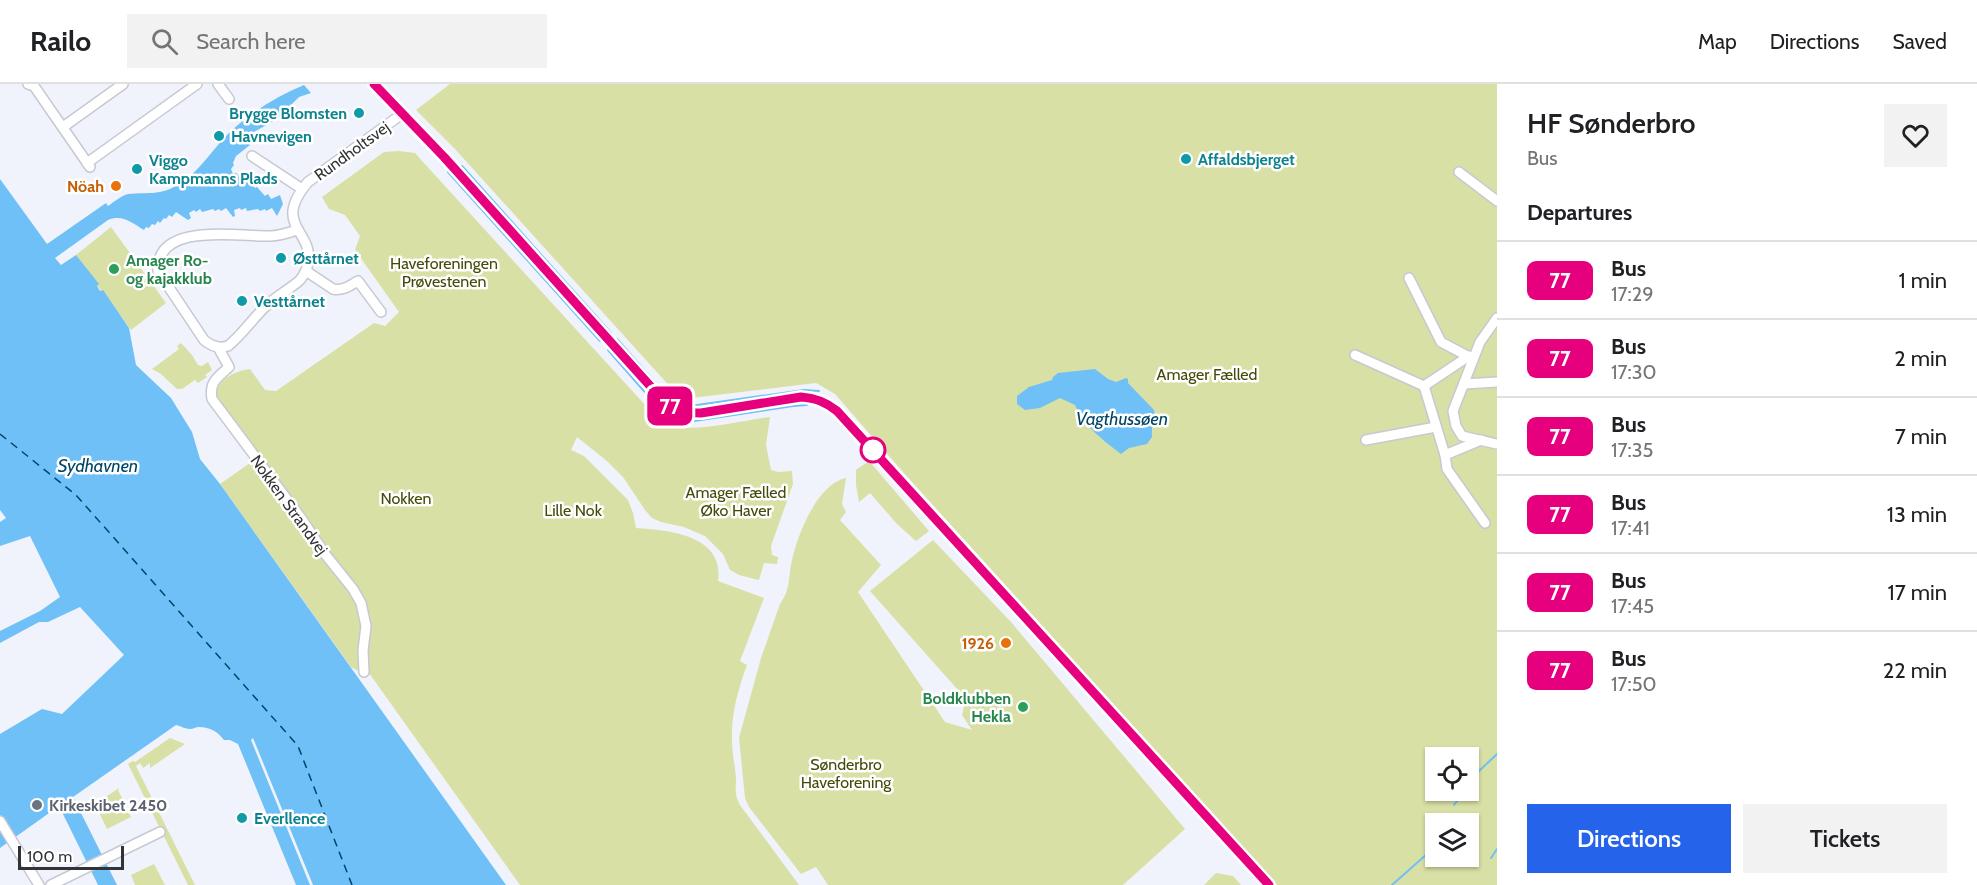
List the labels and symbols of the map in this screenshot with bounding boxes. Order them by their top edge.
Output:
place label: Brygge Blomsten [229,104,347,123]
marker: Brygge Blomsten [352,106,366,120]
street label: Rundholtsvej [311,117,393,185]
place label: Havnevigen [231,127,312,146]
marker: Havnevigen [212,129,226,143]
place label: Affaldsbjerget [1198,150,1295,169]
place label: Viggo Kampmanns Plads [149,151,278,188]
marker: Affaldsbjerget [1179,152,1193,166]
marker: Viggo Kampmanns Plads [130,162,144,176]
place label: Nöah [67,177,104,196]
marker: Nöah [109,179,123,193]
place label: Østtårnet [293,249,359,268]
place label: Amager Ro- og kajakklub [126,251,212,288]
marker: Østtårnet [274,251,288,265]
park label: Haveforeningen Prøvestenen [390,254,498,291]
marker: Amager Ro- og kajakklub [107,262,121,276]
place label: Vesttårnet [254,292,325,311]
marker: Vesttårnet [235,294,249,308]
park label: Amager Fælled [1157,365,1257,384]
line badge: 77 [643,386,697,426]
water label: Vagthussøen [1076,408,1168,430]
unlabelled marker [860,437,886,463]
street label: Nokken Strandvej [246,451,332,559]
water label: Sydhavnen [58,455,138,477]
park label: Amager Fælled Øko Haver [686,483,786,520]
park label: Nokken [381,489,432,508]
park label: Lille Nok [544,501,603,520]
place label: 1926 [962,634,994,653]
marker: 1926 [999,636,1013,650]
place label: Boldklubben Hekla [923,689,1011,726]
marker: Boldklubben Hekla [1016,700,1030,714]
park label: Sønderbro Haveforening [801,755,892,792]
place label: Kirkeskibet 2450 [49,796,167,815]
marker: Kirkeskibet 2450 [30,798,44,812]
place label: Everllence [254,809,325,828]
marker: Everllence [235,811,249,825]
scale bar [18,843,124,870]

